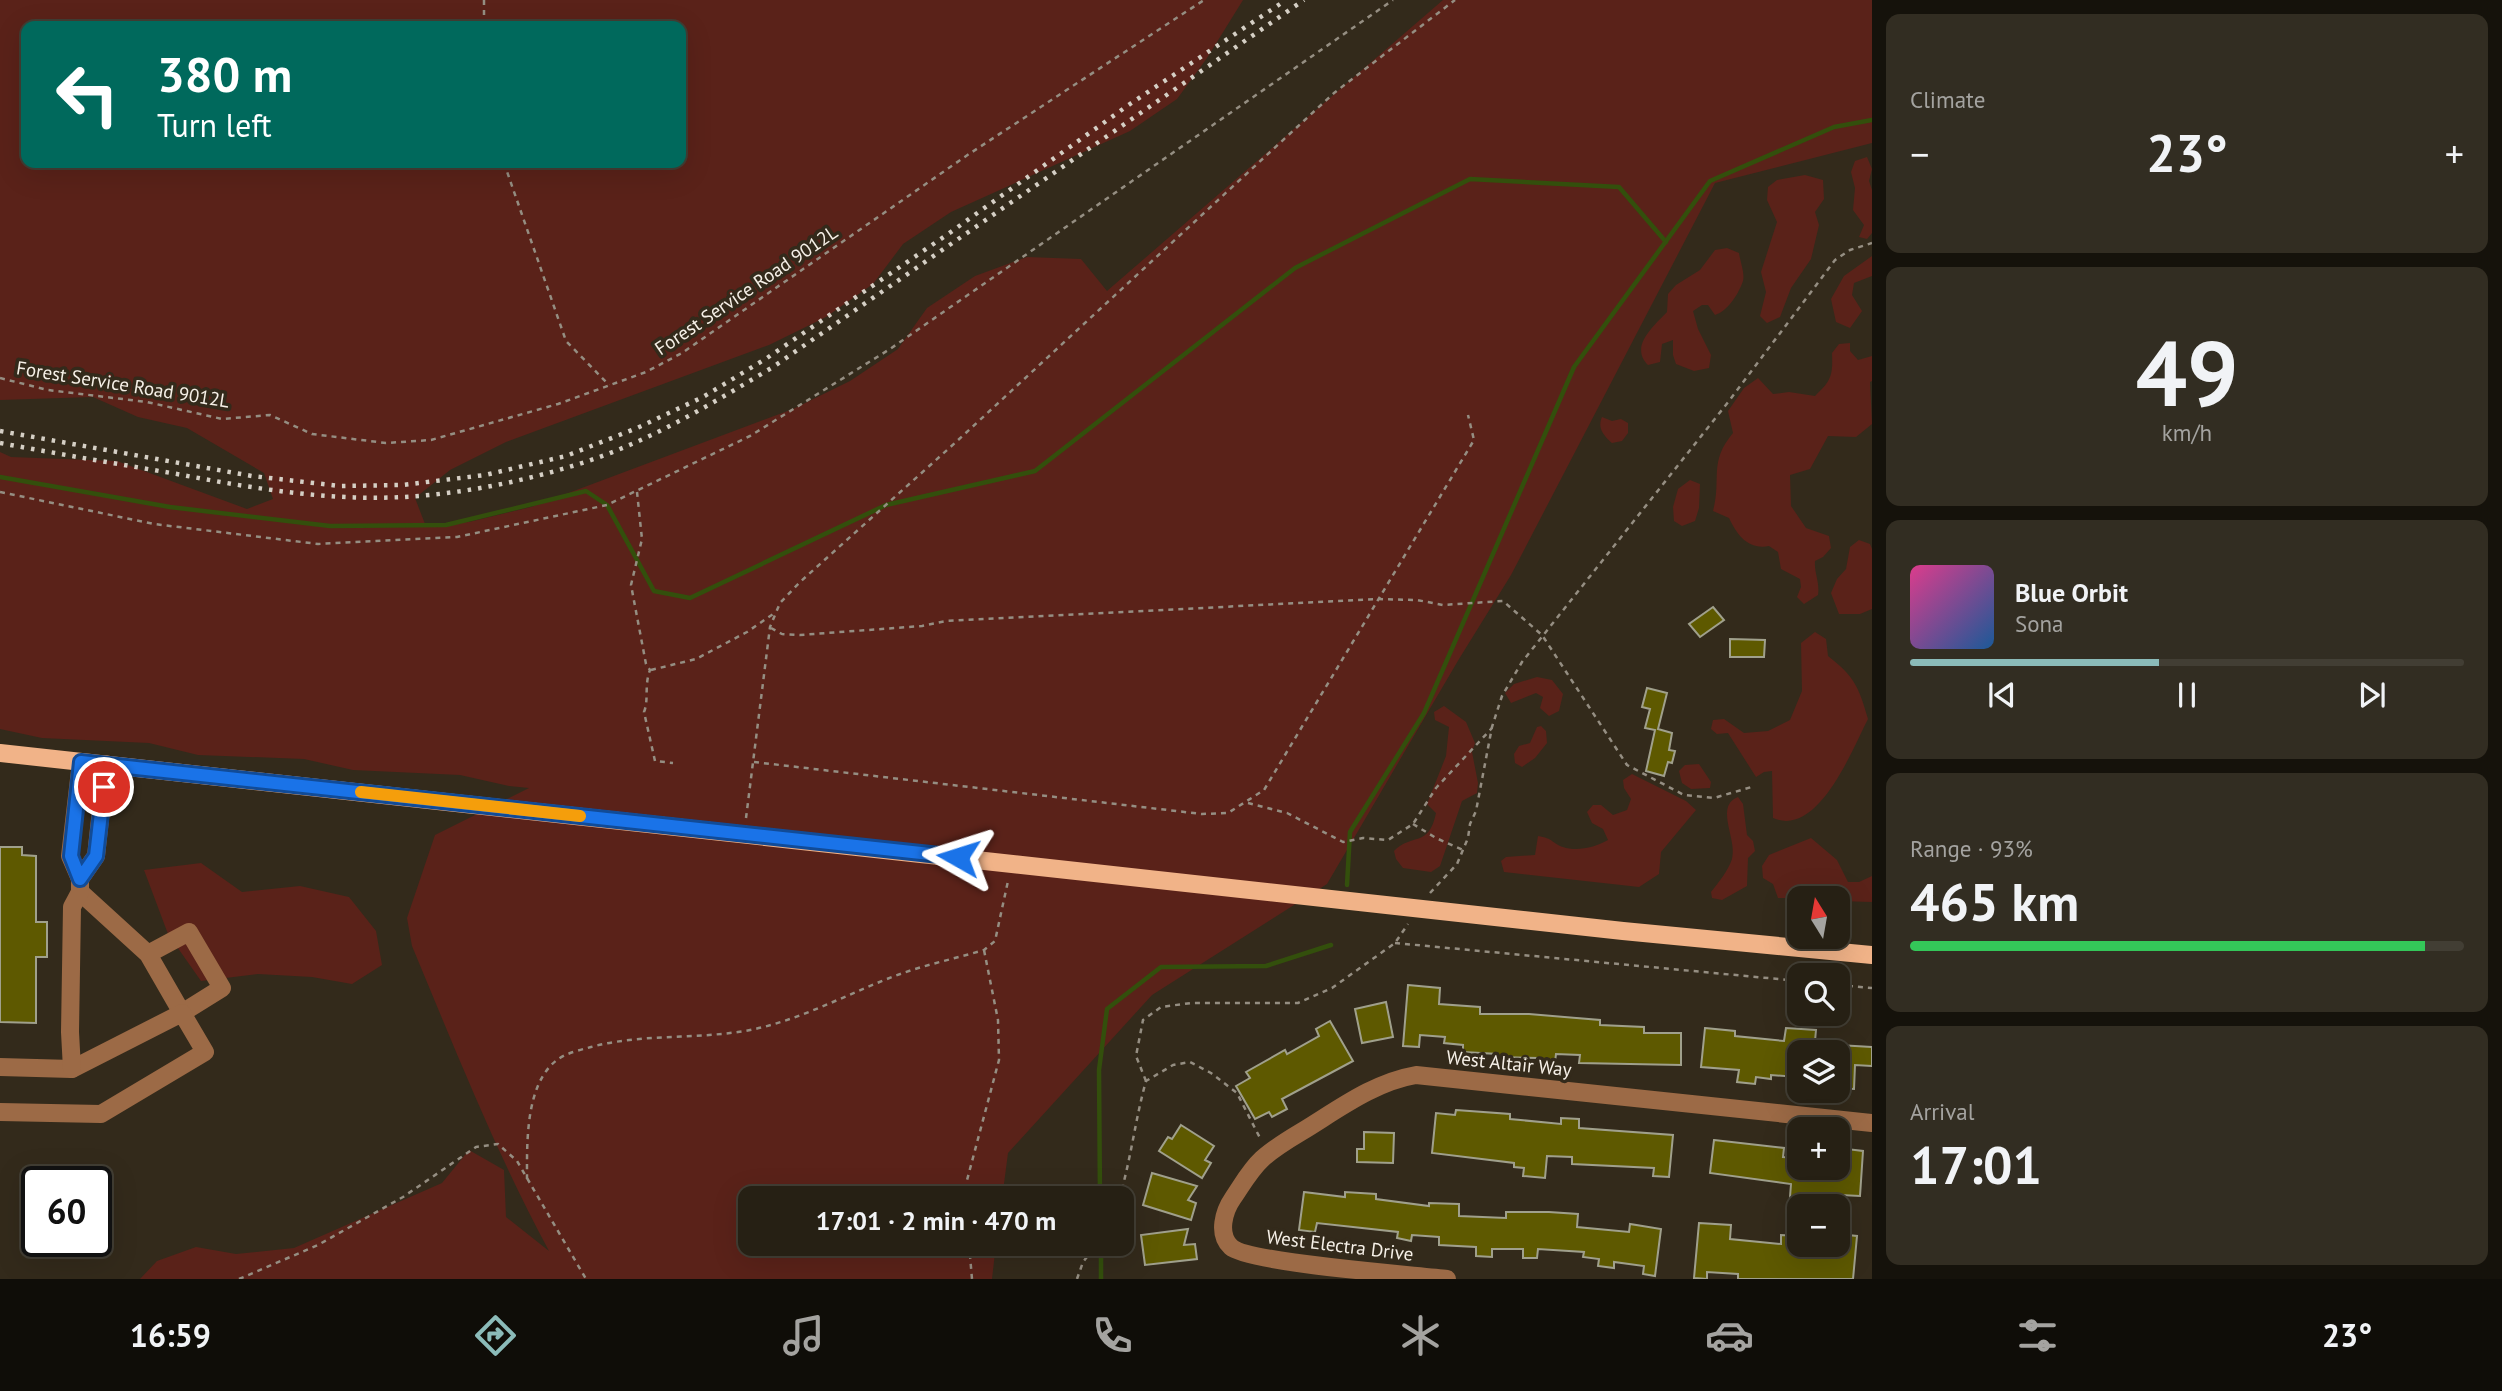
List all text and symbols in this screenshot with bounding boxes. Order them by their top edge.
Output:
text: 380 m [157,42,292,106]
icon: left [42,49,133,140]
text: Climate [1910,85,1985,114]
text: Turn left [157,104,272,146]
text: 23° [2146,119,2228,186]
text: − [1910,129,1929,178]
text: + [2445,129,2464,178]
street label: Forest Service Road 9012L [650,220,842,360]
text: 49 [2135,313,2239,431]
street label: Forest Service Road 9012L [15,355,231,413]
text: km/h [2162,418,2212,447]
text: Blue Orbit [2015,576,2128,609]
text: Sona [2015,609,2064,638]
icon: previous [1983,676,2021,714]
icon: pause [2168,676,2206,714]
icon: next [2353,676,2391,714]
pin [74,757,134,817]
icon: arrive [85,768,123,806]
position arrow [921,820,995,894]
text: Range · 93% [1910,834,2033,863]
text: 465 km [1910,868,2079,935]
north arrow [1787,886,1850,948]
map controls [1787,886,1850,1257]
button: search [1787,963,1850,1026]
button: layers [1787,1040,1850,1103]
street label: West Altair Way [1445,1045,1573,1082]
text: Arrival [1910,1097,1974,1126]
button: + [1787,1117,1850,1180]
text: 17:01 [1910,1131,2042,1198]
speed limit sign: 60 [21,1166,112,1257]
button: − [1787,1194,1850,1257]
text: 17:01 · 2 min · 470 m [816,1204,1056,1237]
street label: West Electra Drive [1265,1224,1415,1266]
icon: directions [471,1311,520,1360]
icon: music [779,1311,828,1360]
icon: phone [1088,1311,1137,1360]
icon: climate [1396,1311,1445,1360]
icon: car [1705,1311,1754,1360]
icon: filters [2013,1311,2062,1360]
text: 16:59 [130,1314,211,1356]
text: 23° [2322,1314,2372,1356]

